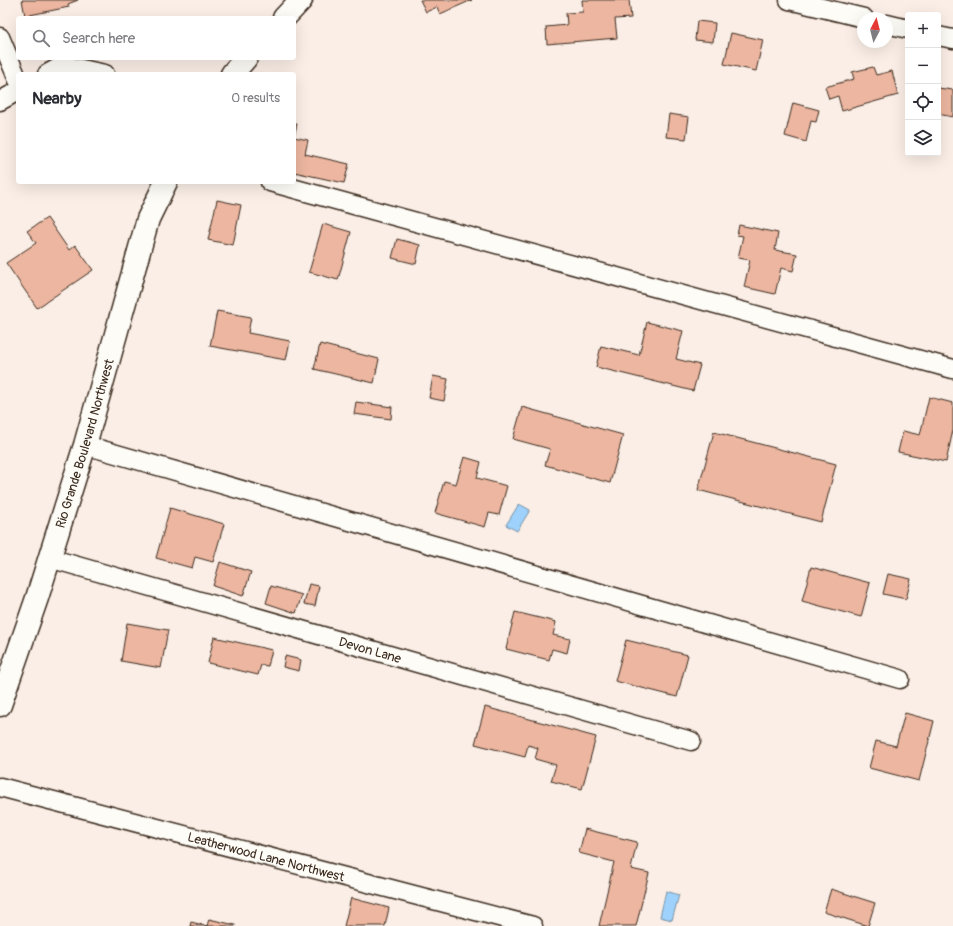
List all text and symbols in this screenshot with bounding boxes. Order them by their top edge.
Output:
north arrow [857,12,893,48]
map controls [905,12,941,156]
button: + [905,12,941,48]
search box [16,16,296,60]
icon: search [30,27,52,49]
text: Search here [62,29,135,48]
button: − [905,48,941,84]
button: locate [905,84,941,120]
text: Nearby [32,88,81,109]
text: 0 results [231,90,280,106]
button: layers [905,120,941,156]
street label: Rio Grande Boulevard Northwest [52,356,118,530]
street label: Devon Lane [337,634,404,667]
street label: Leatherwood Lane Northwest [186,829,347,886]

